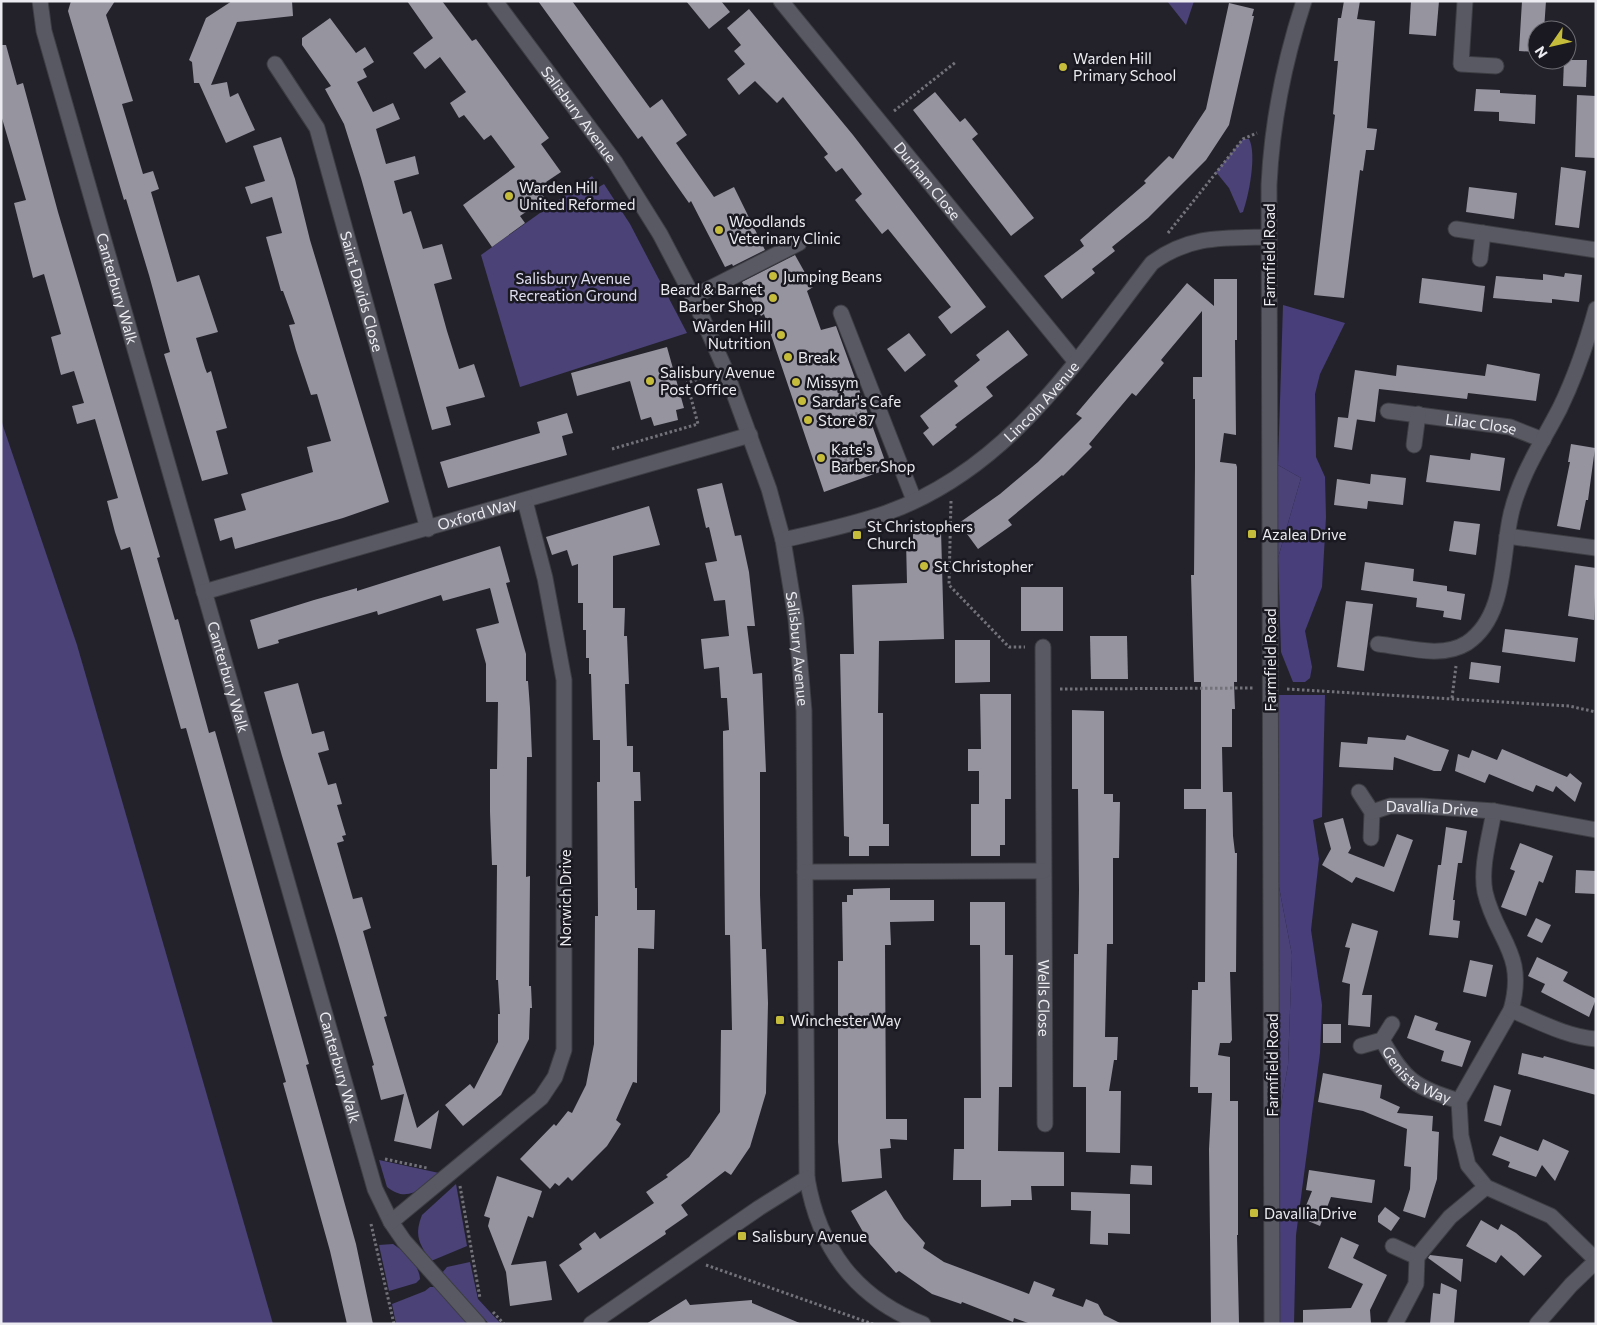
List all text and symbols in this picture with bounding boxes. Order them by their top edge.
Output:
north arrow [1527,20,1577,70]
text: N [1531,43,1551,62]
place label: Warden Hill Primary School [1073,49,1176,84]
marker: Warden Hill Primary School [1057,61,1069,73]
street label: Salisbury Avenue [538,63,621,166]
street label: Durham Close [891,138,965,223]
place label: Warden Hill United Reformed [519,178,635,213]
marker: Warden Hill United Reformed [503,190,515,202]
street label: Farmfield Road [1260,203,1278,307]
place label: Woodlands Veterinary Clinic [729,212,841,247]
marker: Woodlands Veterinary Clinic [713,224,725,236]
street label: Saint Davids Close [337,229,388,354]
street label: Canterbury Walk [93,231,142,346]
place label: Jumping Beans [783,267,882,285]
park label: Salisbury Avenue Recreation Ground [509,269,637,304]
marker: Jumping Beans [767,270,779,282]
place label: Beard & Barnet Barber Shop [660,280,763,315]
marker: Beard & Barnet Barber Shop [767,292,779,304]
place label: Warden Hill Nutrition [692,317,771,352]
marker: Warden Hill Nutrition [775,329,787,341]
place label: Break [798,348,837,366]
marker: Break [782,351,794,363]
street label: Lincoln Avenue [1000,357,1082,445]
place label: Salisbury Avenue Post Office [660,363,775,398]
place label: Missym [806,373,859,391]
marker: Salisbury Avenue Post Office [644,375,656,387]
marker: Missym [790,376,802,388]
place label: Sardar's Cafe [812,392,901,410]
marker: Sardar's Cafe [796,395,808,407]
street label: Lilac Close [1444,410,1520,438]
place label: Store 87 [818,411,875,429]
marker: Store 87 [802,414,814,426]
place label: Kate's Barber Shop [831,440,916,475]
marker: Kate's Barber Shop [815,452,827,464]
street label: Oxford Way [435,493,519,533]
place label: St Christophers Church [867,517,973,552]
place label: Azalea Drive [1262,525,1346,543]
marker: Azalea Drive [1246,528,1258,540]
marker: St Christophers Church [851,529,863,541]
place label: St Christopher [934,557,1034,575]
marker: St Christopher [918,560,930,572]
street label: Salisbury Avenue [783,590,813,707]
street label: Farmfield Road [1261,608,1279,712]
street label: Canterbury Walk [204,619,253,735]
street label: Davallia Drive [1386,797,1479,819]
street label: Norwich Drive [556,849,574,947]
street label: Wells Close [1035,959,1054,1037]
street label: Canterbury Walk [316,1009,365,1125]
place label: Winchester Way [790,1011,901,1029]
street label: Farmfield Road [1263,1013,1281,1117]
marker: Winchester Way [774,1014,786,1026]
street label: Genista Way [1379,1043,1454,1107]
place label: Davallia Drive [1264,1204,1357,1222]
marker: Davallia Drive [1248,1207,1260,1219]
place label: Salisbury Avenue [752,1227,867,1245]
marker: Salisbury Avenue [736,1230,748,1242]

